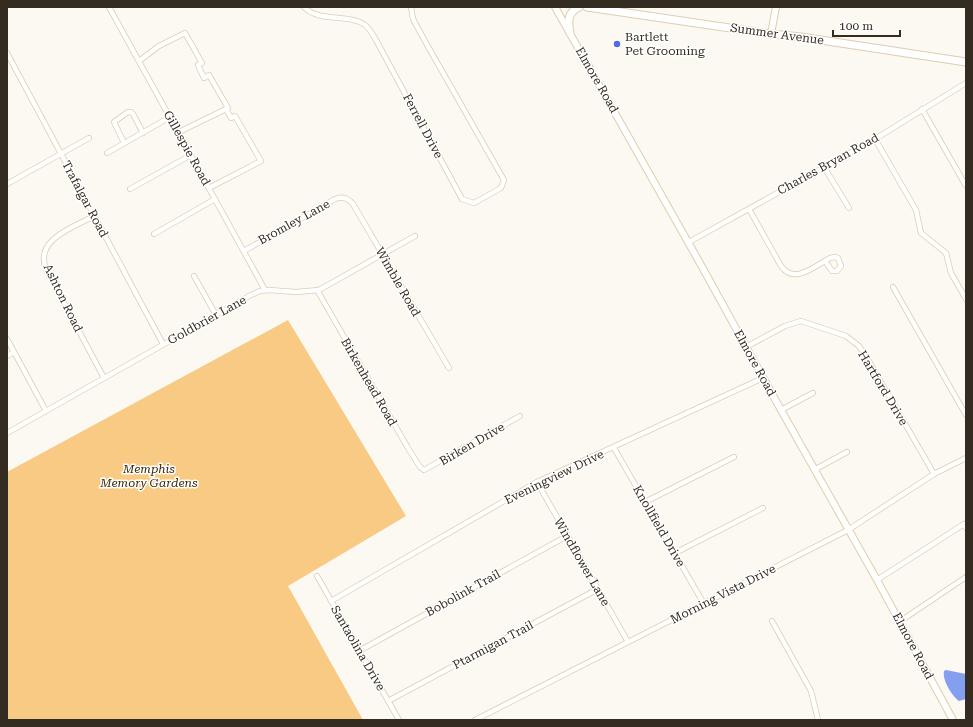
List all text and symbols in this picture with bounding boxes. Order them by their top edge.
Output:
scale bar [833,12,900,38]
text: 100 m [839,19,873,33]
street label: Summer Avenue [729,20,825,48]
place label: Bartlett Pet Grooming [625,30,705,58]
marker: Bartlett Pet Grooming [612,39,622,49]
street label: Elmore Road [573,45,622,116]
street label: Ferrell Drive [400,91,446,161]
street label: Gillespie Road [161,108,214,188]
street label: Charles Bryan Road [775,130,881,198]
street label: Trafalgar Road [59,158,111,240]
street label: Bromley Lane [256,196,333,247]
street label: Wimble Road [373,245,424,319]
street label: Ashton Road [40,262,86,335]
street label: Goldbrier Lane [165,292,249,347]
street label: Elmore Road [731,327,779,399]
street label: Birkenhead Road [338,336,400,429]
street label: Hartford Drive [855,348,911,428]
street label: Birken Drive [437,420,507,468]
street label: Eveningview Drive [502,447,606,507]
park label: Memphis Memory Gardens [99,462,198,490]
street label: Knollfield Drive [630,483,688,570]
street label: Windflower Lane [551,516,613,609]
street label: Morning Vista Drive [668,561,778,627]
street label: Bobolink Trail [423,567,503,619]
street label: Santaolina Drive [328,603,388,693]
street label: Elmore Road [890,610,937,682]
street label: Ptarmigan Trail [450,618,536,672]

